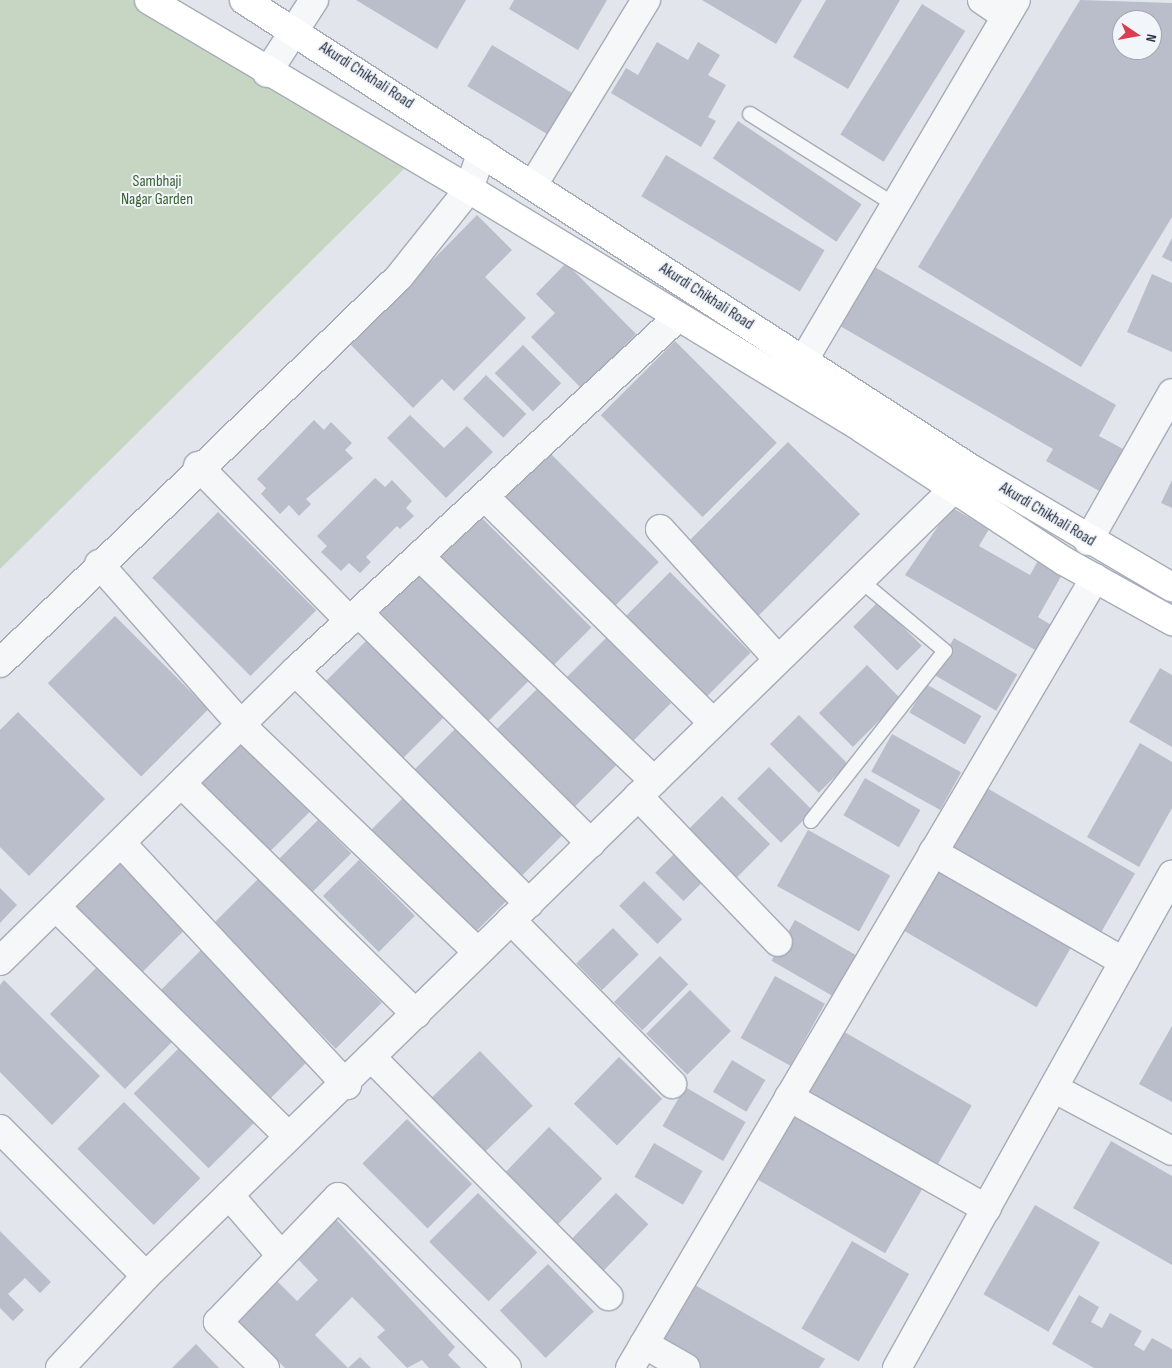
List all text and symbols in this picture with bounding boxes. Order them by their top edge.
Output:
north arrow [1112,10,1162,60]
text: N [1142,33,1160,43]
street label: Akurdi Chikhali Road [315,38,417,114]
park label: Sambhaji Nagar Garden [121,172,193,210]
street label: Akurdi Chikhali Road [655,259,757,335]
street label: Akurdi Chikhali Road [996,479,1098,551]

